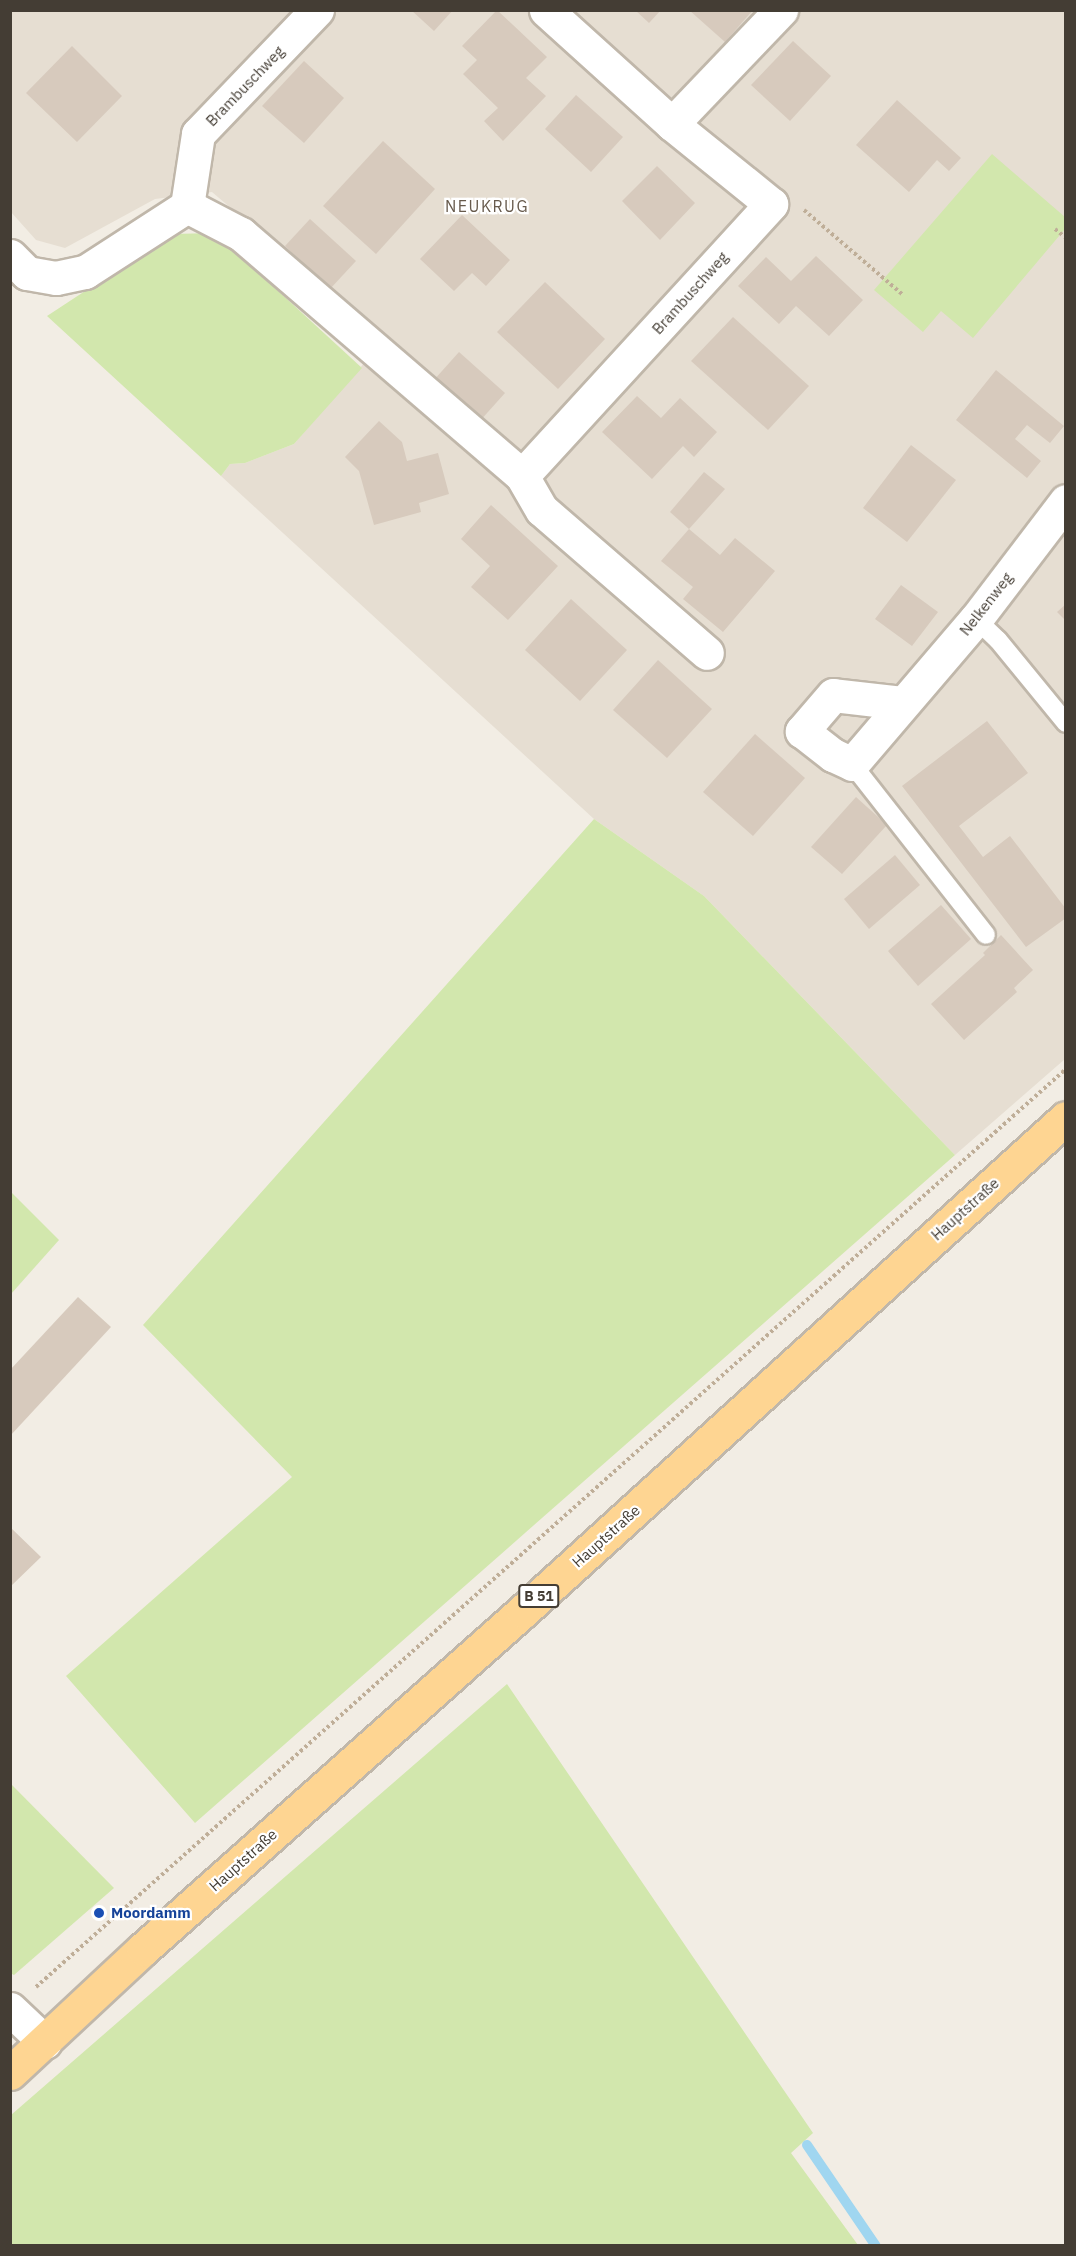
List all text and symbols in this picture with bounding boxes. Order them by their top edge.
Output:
street label: Brambuschweg [202,42,288,130]
district label: NEUKRUG [445,196,529,216]
street label: Brambuschweg [648,248,732,338]
street label: Nelkenweg [956,569,1016,639]
street label: Hauptstraße [927,1174,1003,1244]
street label: Hauptstraße [568,1501,644,1571]
road number: B 51 [518,1585,560,1607]
street label: Hauptstraße [205,1825,281,1895]
place label: Moordamm [111,1904,191,1922]
marker: Moordamm [92,1906,106,1920]

